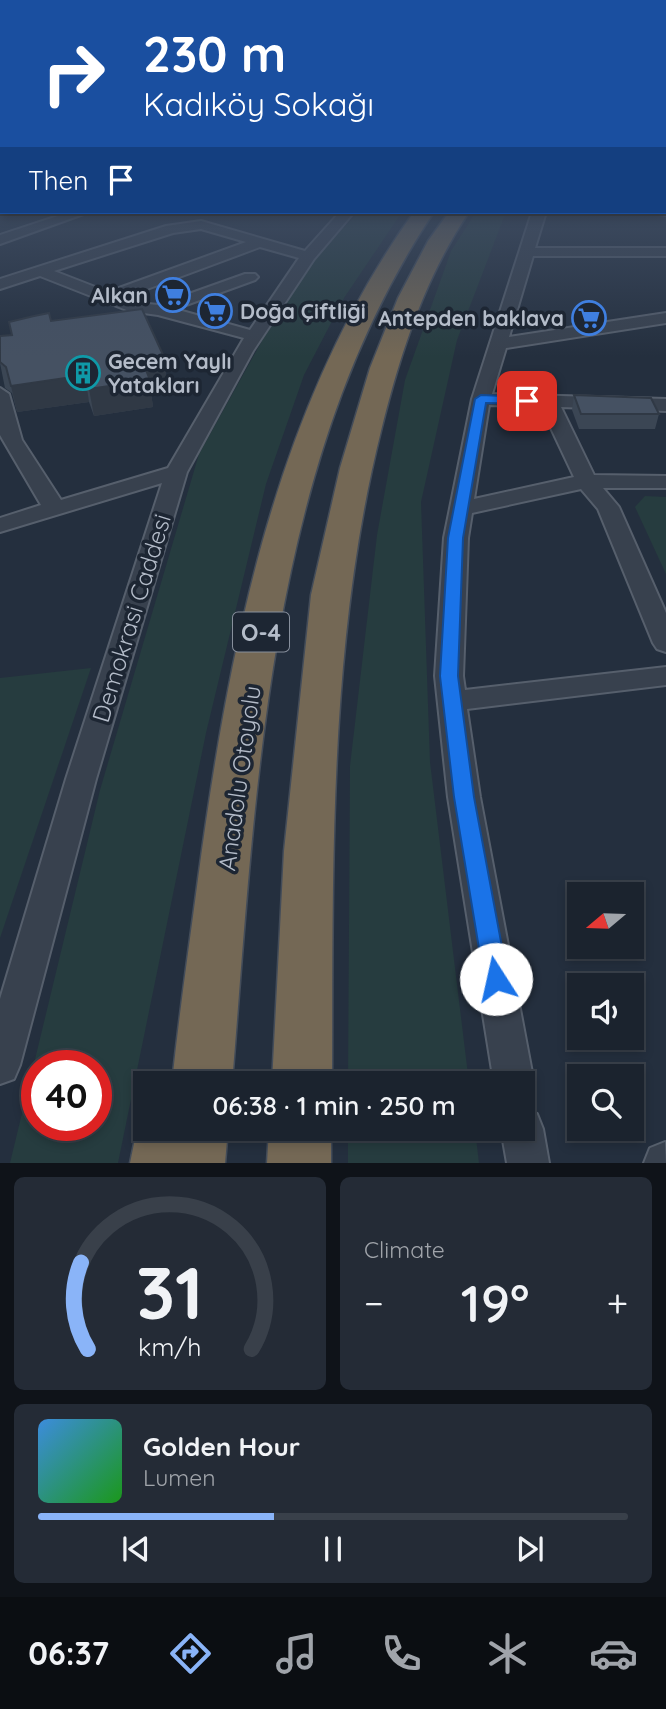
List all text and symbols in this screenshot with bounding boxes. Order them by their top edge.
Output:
text: 230 m [143,23,286,84]
icon: right [28,28,119,119]
text: Kadıköy Sokağı [143,84,374,124]
icon: arrive [102,161,140,199]
text: Then [28,164,88,197]
supermarket icon: Alkan [154,276,192,314]
place label: Alkan [91,282,148,308]
supermarket icon: Doğa Çiftliği [196,292,234,330]
place label: Doğa Çiftliği [240,298,366,324]
supermarket icon: Antepden baklava [570,299,608,337]
place label: Antepden baklava [378,305,564,331]
place label: Gecem Yaylı Yatakları [108,348,232,398]
building icon: Gecem Yaylı Yatakları [64,354,102,392]
pin [497,371,557,431]
icon: arrive [508,382,546,420]
street label: Demokrasi Caddesi [85,510,177,726]
road number: O-4 [233,612,289,652]
street label: Anadolu Otoyolu [211,684,267,872]
north arrow [567,882,644,959]
map controls [567,882,644,1141]
position arrow [459,942,533,1016]
button: sound [567,973,644,1050]
speed limit sign: 40 [21,1050,112,1141]
button: search [567,1064,644,1141]
text: 06:38 · 1 min · 250 m [212,1089,456,1122]
text: Climate [364,1235,445,1264]
text: 31 [136,1247,204,1338]
text: 19° [461,1270,530,1335]
text: − [364,1279,384,1327]
text: + [607,1279,628,1327]
text: km/h [138,1331,202,1362]
text: Golden Hour [143,1430,300,1463]
text: Lumen [143,1463,216,1492]
icon: previous [117,1530,155,1568]
icon: pause [314,1530,352,1568]
icon: next [511,1530,549,1568]
icon: directions [166,1629,215,1678]
icon: music [272,1629,321,1678]
icon: phone [377,1629,426,1678]
icon: climate [483,1629,532,1678]
icon: car [589,1629,638,1678]
text: 06:37 [28,1633,109,1673]

